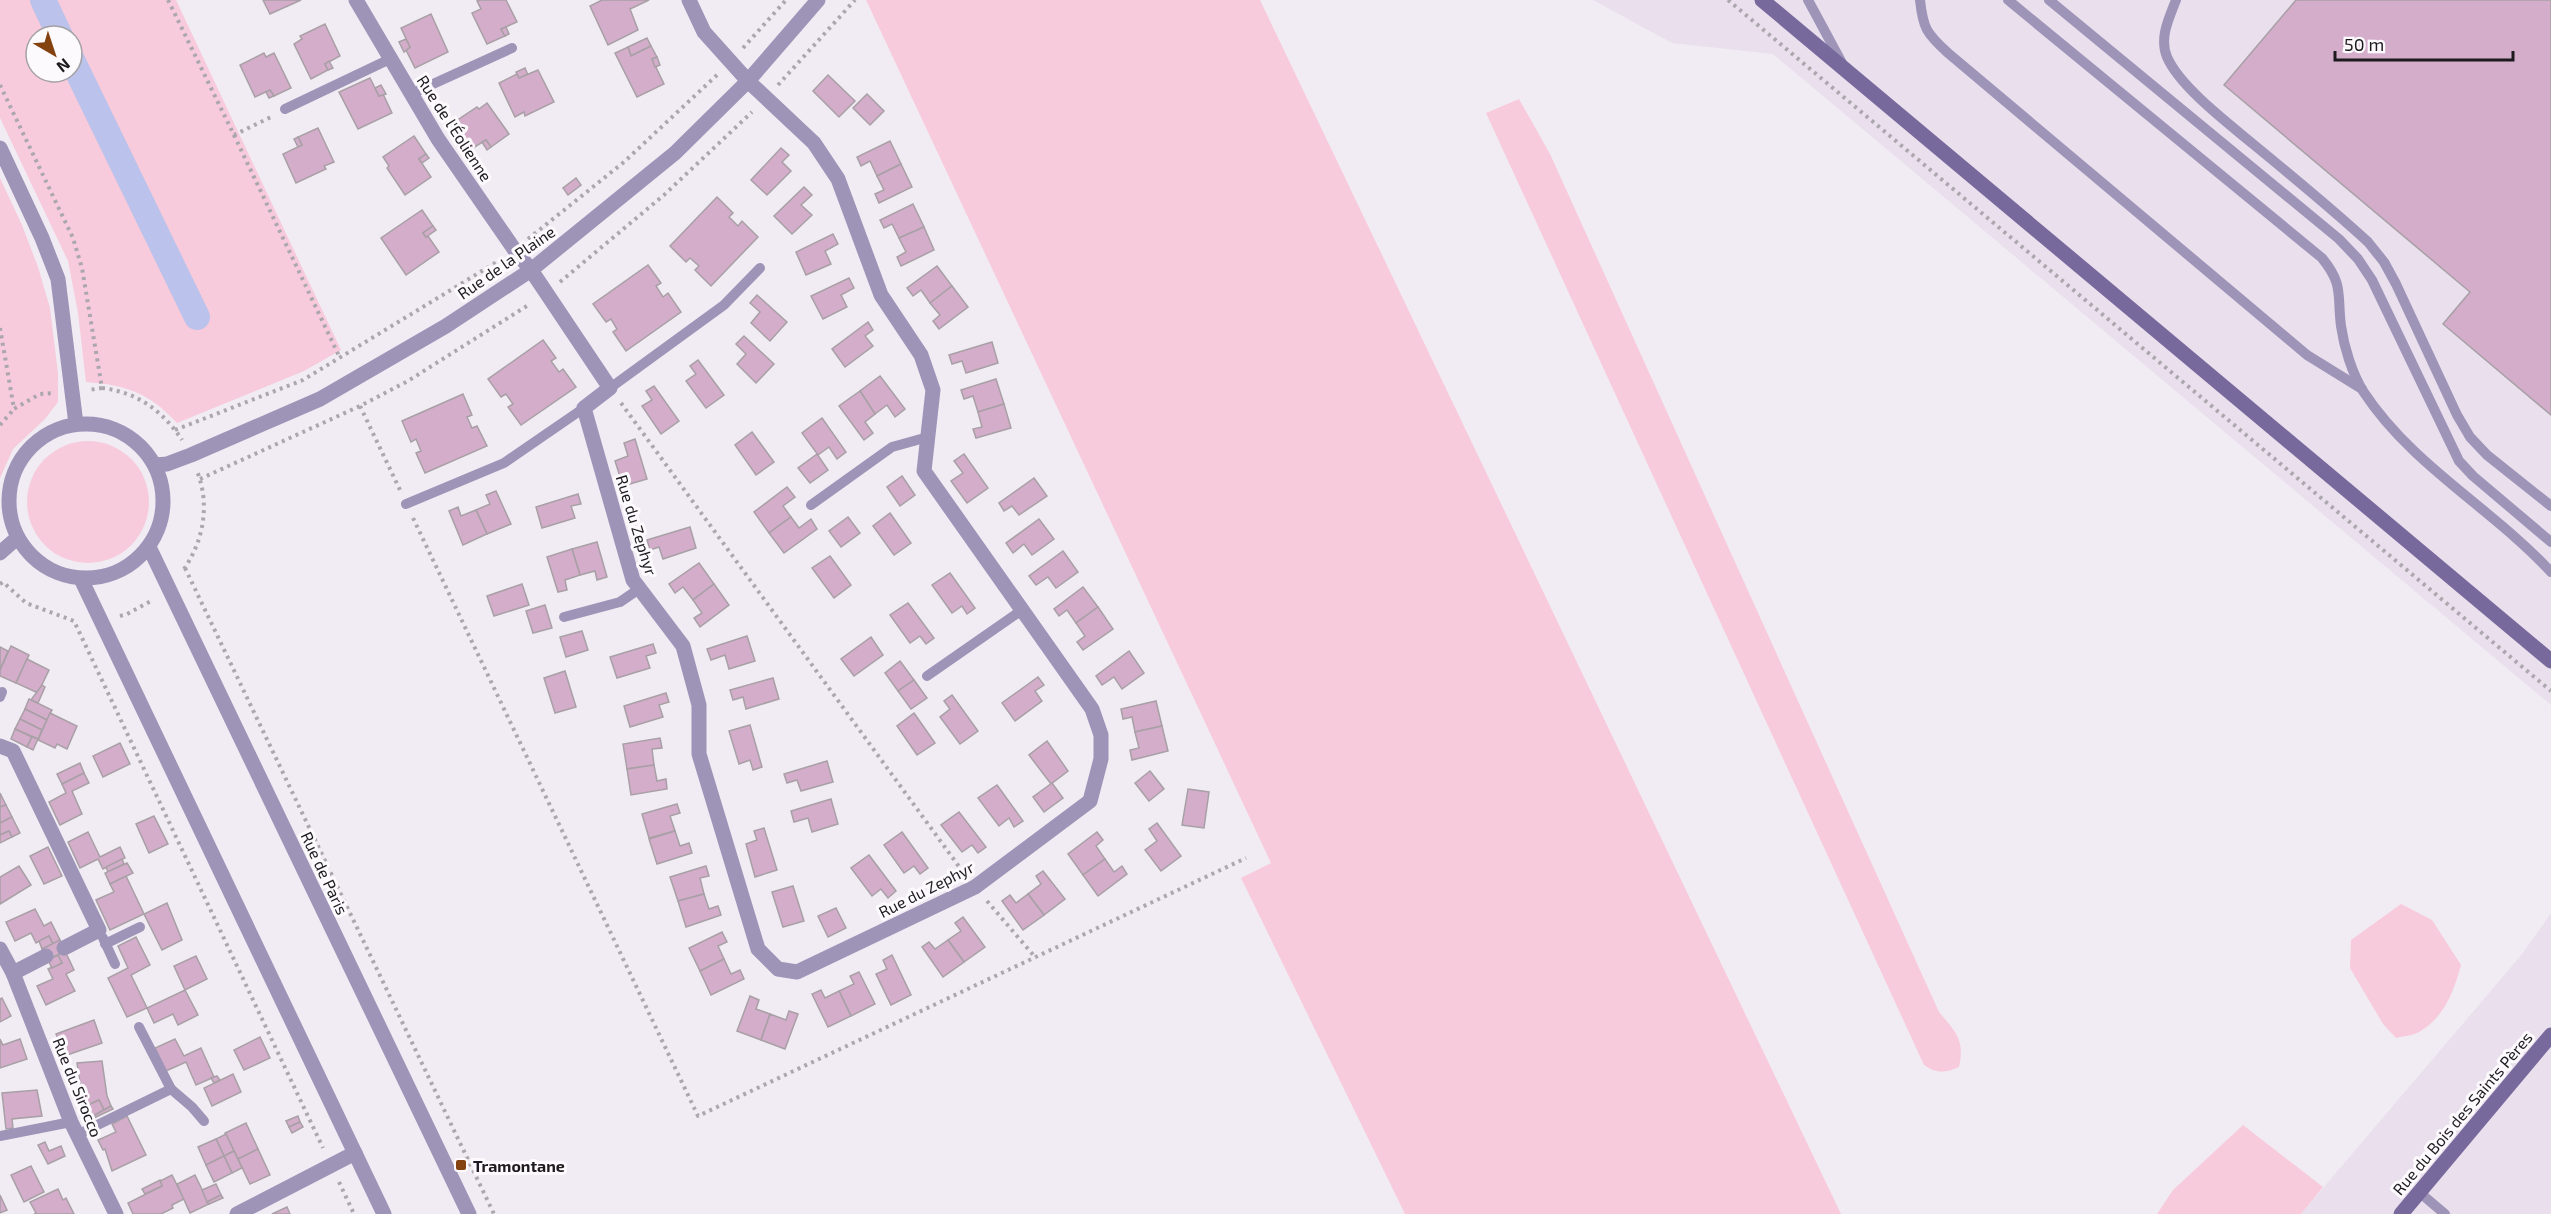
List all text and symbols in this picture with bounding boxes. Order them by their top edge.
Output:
north arrow [24,24,84,84]
scale bar [2335,24,2514,62]
text: 50 m [2344,33,2384,55]
text: N [53,55,74,77]
street label: Rue de l'Éolienne [414,71,496,185]
street label: Rue de la Plaine [454,221,558,303]
street label: Rue du Zephyr [613,472,661,578]
street label: Rue de Paris [298,829,352,917]
street label: Rue du Zephyr [875,857,977,921]
street label: Rue du Bois des Saints Pères [2388,1028,2536,1198]
street label: Rue du Sirocco [49,1034,107,1140]
place label: Tramontane [473,1156,565,1175]
marker: Tramontane [454,1158,468,1172]

